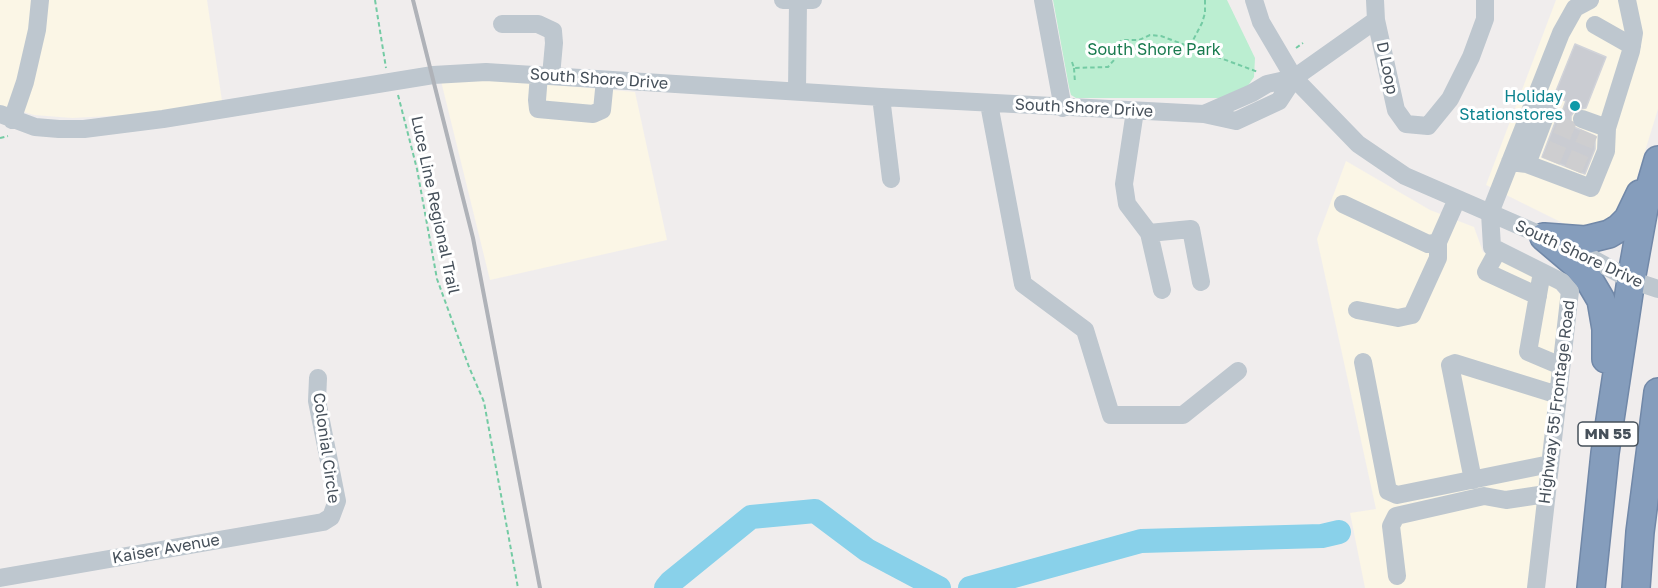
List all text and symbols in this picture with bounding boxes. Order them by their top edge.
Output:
park label: South Shore Park [1087,40,1221,60]
street label: D Loop [1372,40,1402,96]
street label: South Shore Drive [529,65,669,93]
place label: Holiday Stationstores [1459,87,1563,125]
street label: South Shore Drive [1014,95,1154,121]
marker: Holiday Stationstores [1568,99,1582,113]
street label: Luce Line Regional Trail [407,114,463,296]
street label: South Shore Drive [1512,216,1646,292]
street label: Highway 55 Frontage Road [1535,299,1579,505]
street label: Colonial Circle [309,391,343,505]
road number: MN 55 [1578,422,1638,446]
street label: Kaiser Avenue [111,530,221,568]

